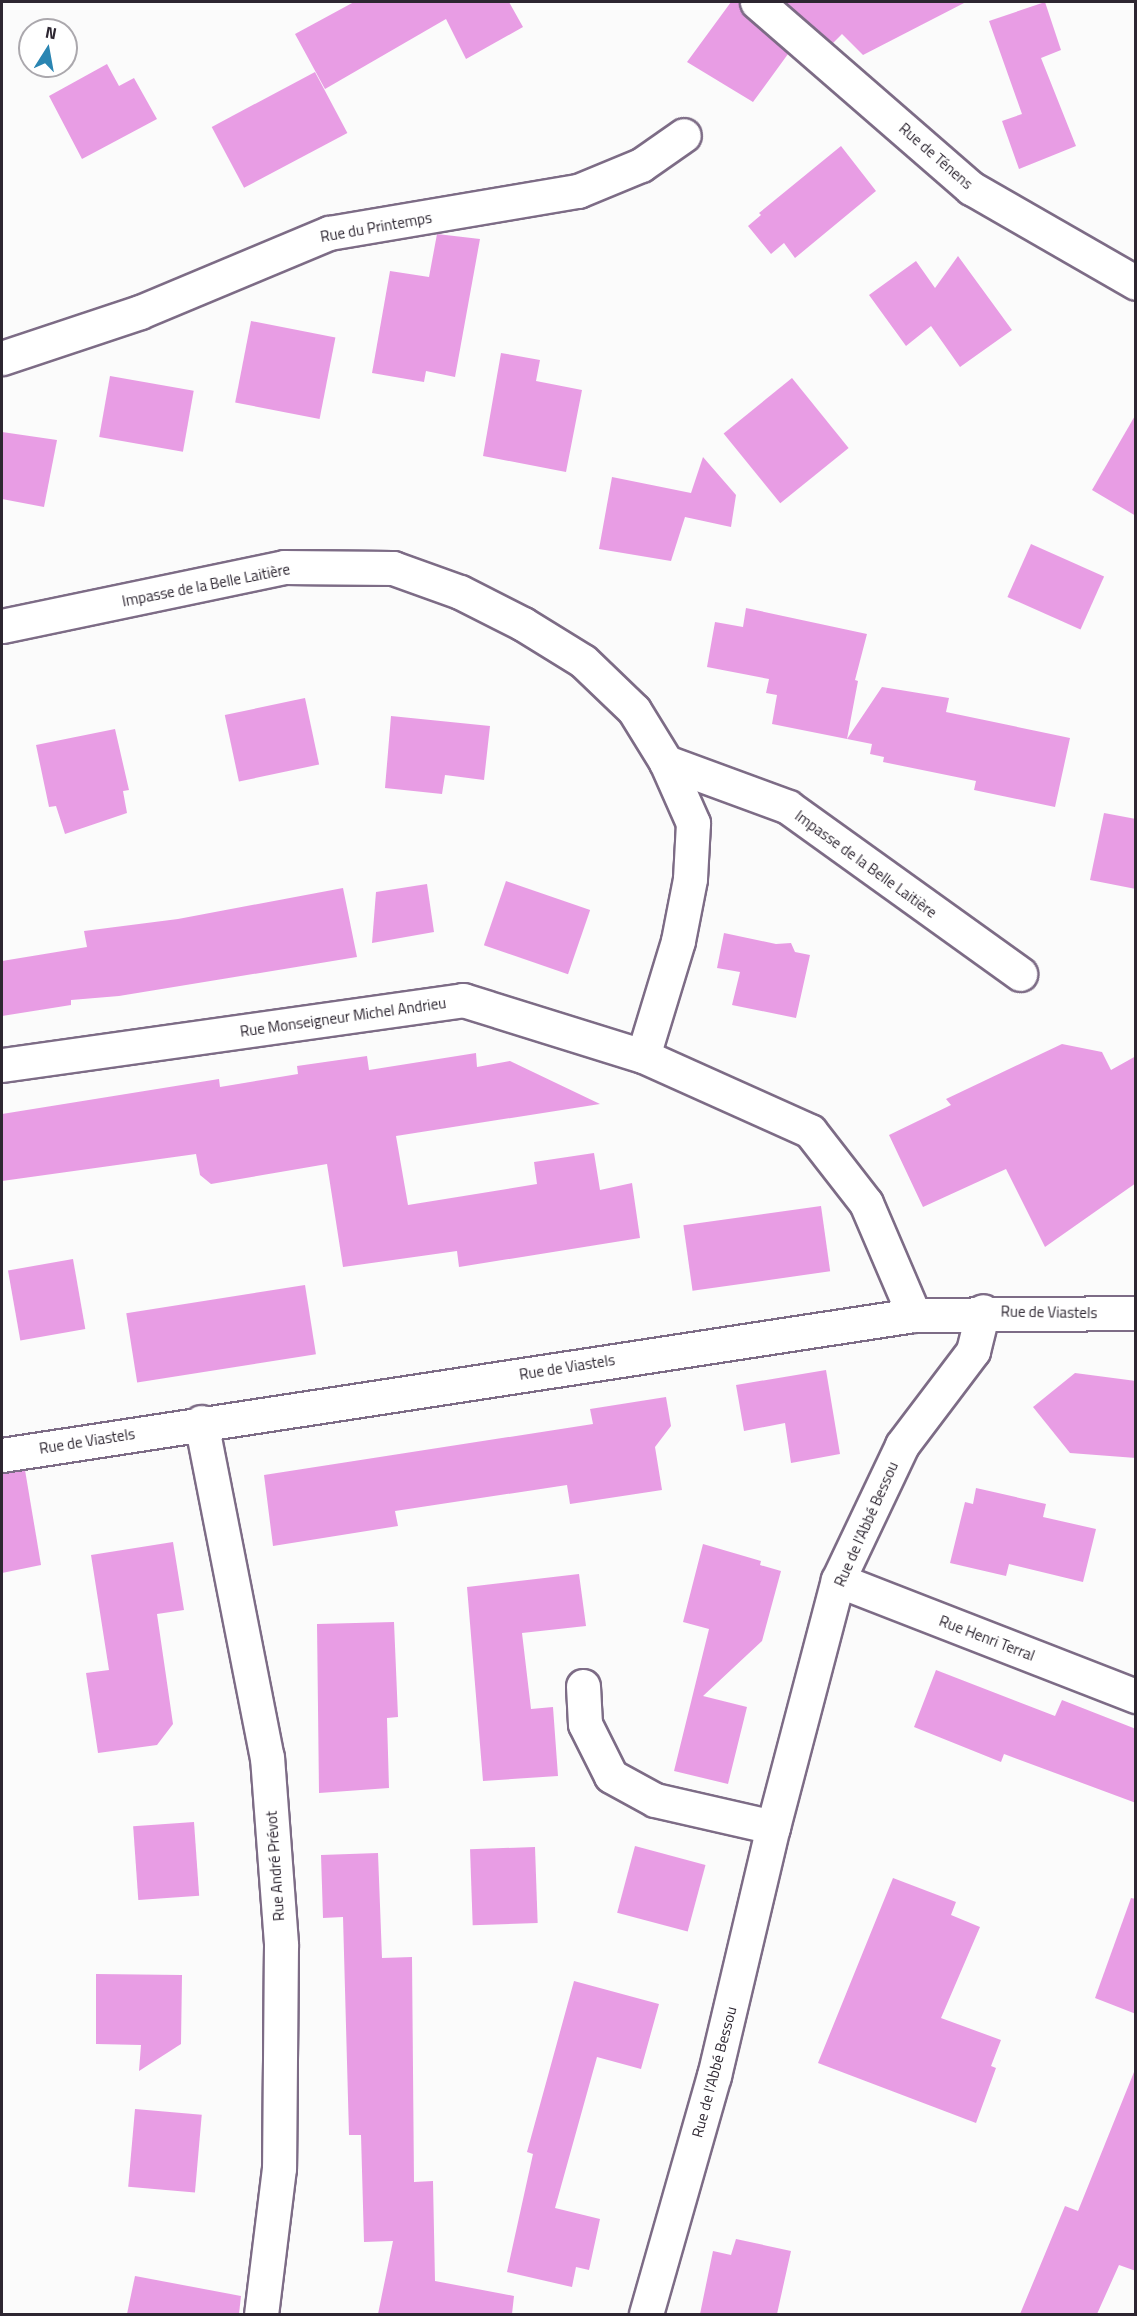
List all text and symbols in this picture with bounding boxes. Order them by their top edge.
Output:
north arrow [18,18,78,78]
text: N [43,19,59,45]
street label: Rue de Ténens [896,119,976,193]
street label: Rue du Printemps [319,208,433,246]
street label: Impasse de la Belle Laitière [120,560,292,610]
street label: Impasse de la Belle Laitière [792,806,940,922]
street label: Rue Monseigneur Michel Andrieu [239,994,447,1040]
street label: Rue de Viastels [1001,1302,1097,1322]
street label: Rue de Viastels [518,1351,616,1383]
street label: Rue de Viastels [38,1425,136,1457]
street label: Rue de l'Abbé Bessou [830,1459,902,1589]
street label: Rue Henri Terral [937,1612,1037,1664]
street label: Rue André Prévot [262,1810,288,1922]
street label: Rue de l'Abbé Bessou [688,2004,740,2140]

